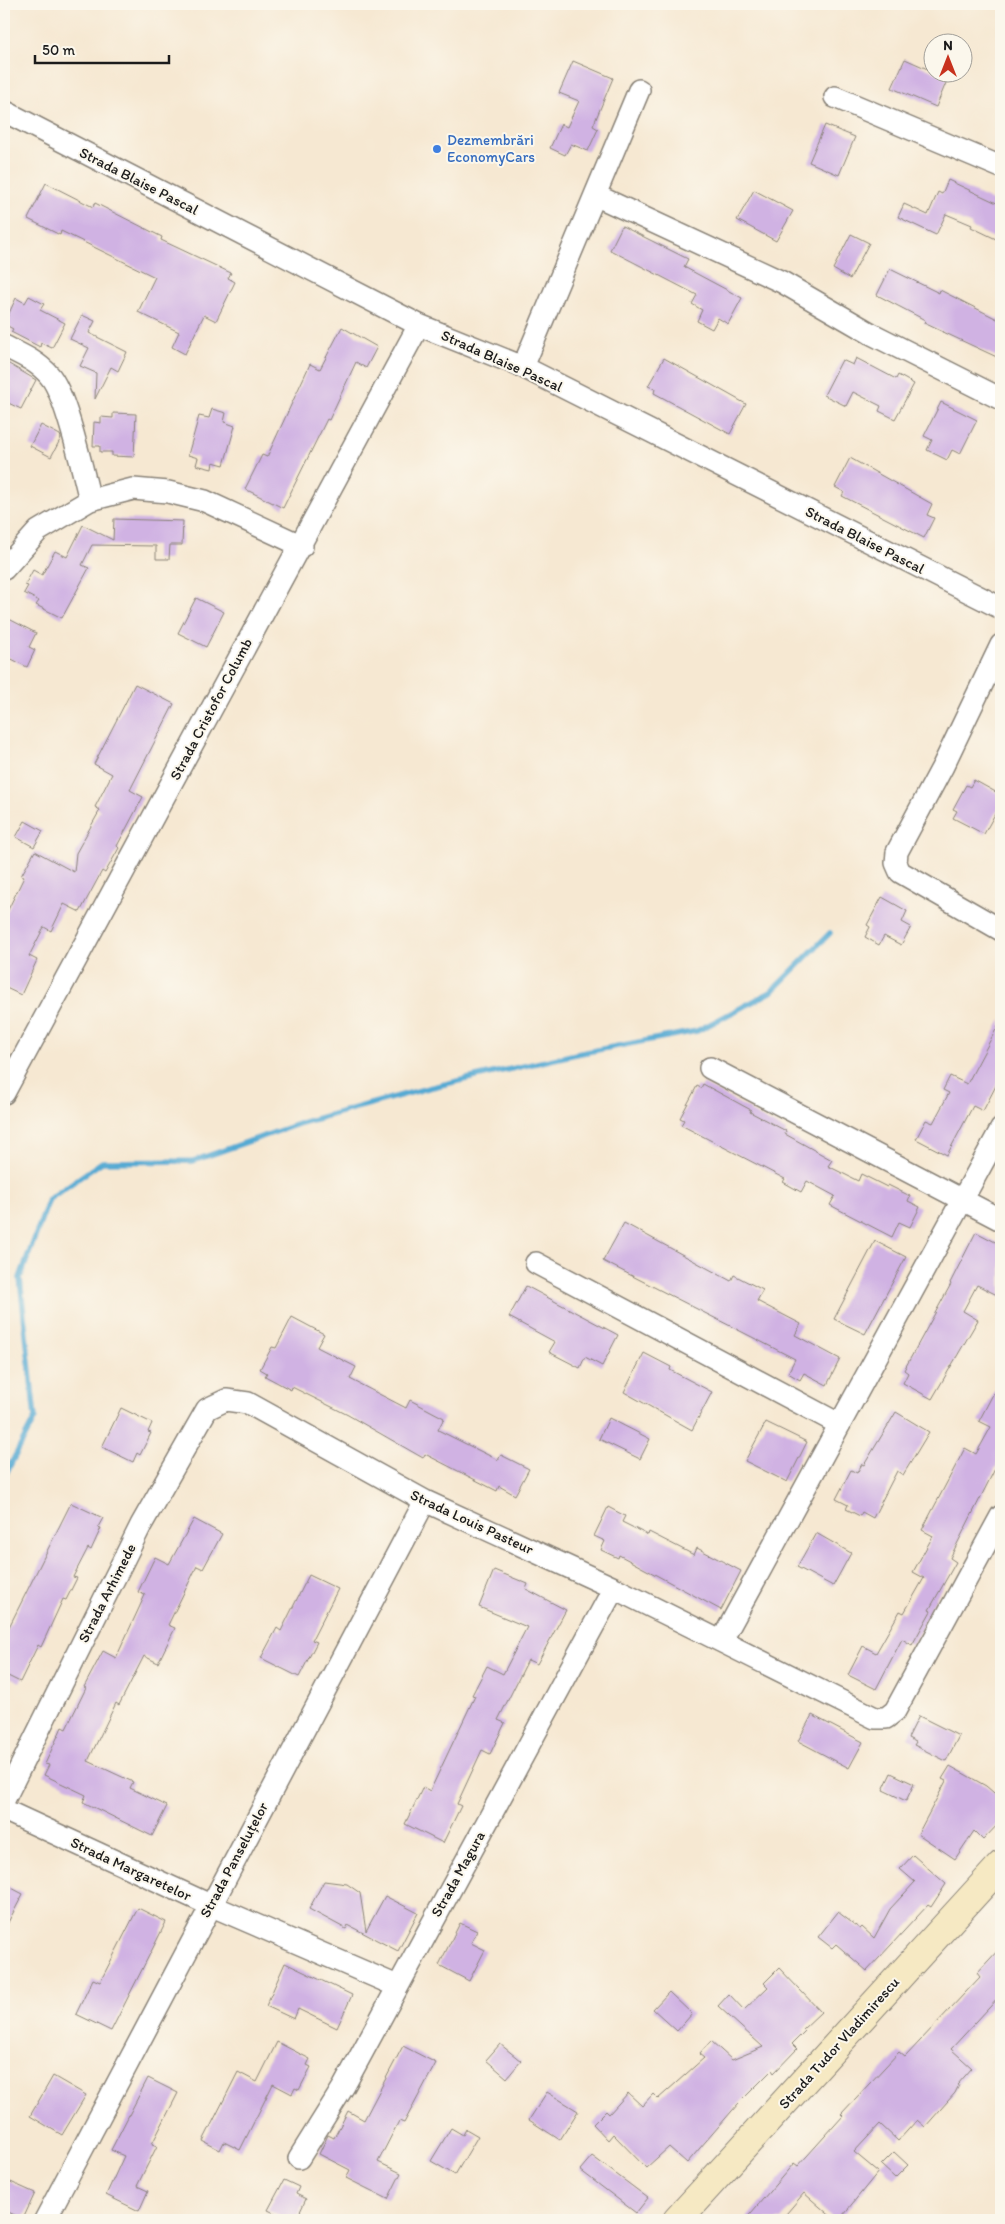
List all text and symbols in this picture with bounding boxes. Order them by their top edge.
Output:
scale bar [35,32,169,64]
north arrow [922,32,972,82]
text: N [943,37,953,54]
text: 50 m [42,41,75,59]
place label: Dezmembrări EconomyCars [447,131,535,166]
street label: Strada Blaise Pascal [76,143,202,219]
marker: Dezmembrări EconomyCars [431,143,443,155]
street label: Strada Blaise Pascal [438,326,566,396]
street label: Strada Blaise Pascal [802,502,928,578]
street label: Strada Cristofor Columb [166,635,256,783]
street label: Strada Louis Pasteur [408,1486,536,1558]
street label: Strada Arhimede [74,1540,140,1646]
street label: Strada Panseluțelor [196,1799,272,1921]
street label: Strada Magura [427,1828,489,1920]
street label: Strada Margaretelor [68,1833,194,1905]
street label: Strada Tudor Vladimirescu [775,1973,904,2113]

